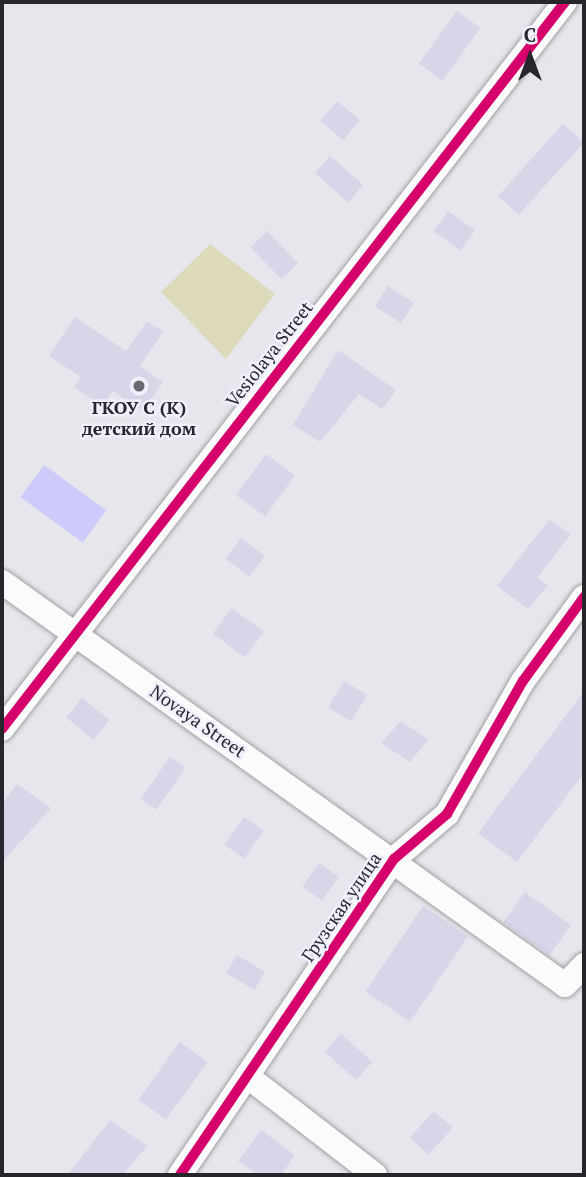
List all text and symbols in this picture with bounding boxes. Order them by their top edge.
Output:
north arrow [495,21,565,91]
text: С [524,22,536,47]
street label: Vesiolaya Street [221,297,317,411]
marker: ГКОУ С (К) детский дом [131,378,147,394]
place label: ГКОУ С (К) детский дом [82,397,196,440]
street label: Novaya Street [146,680,250,762]
street label: Грузская улица [297,848,385,966]

